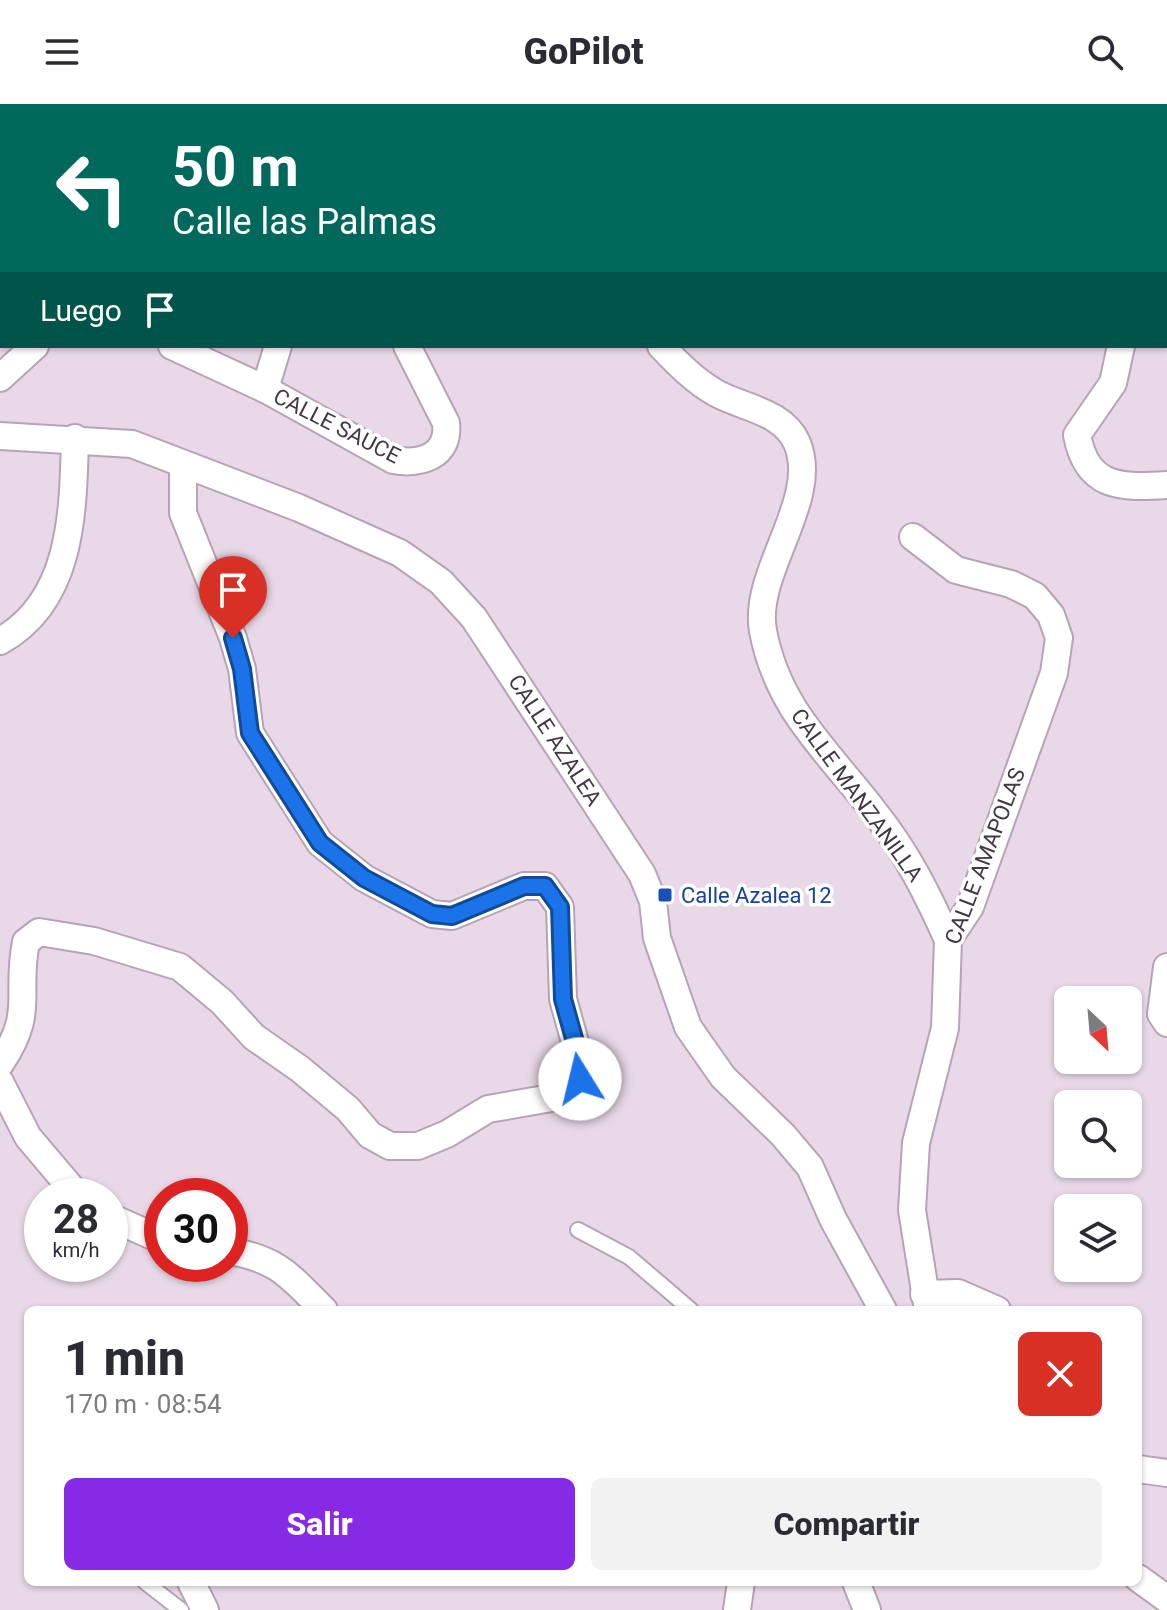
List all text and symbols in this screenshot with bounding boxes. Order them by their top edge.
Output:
icon: menu [40,30,84,74]
icon: search [1083,30,1127,74]
text: GoPilot [523,31,644,73]
text: 50 m [172,134,299,200]
icon: left [40,136,144,240]
text: Calle las Palmas [172,201,437,243]
icon: arrive [138,288,182,332]
text: Luego [40,293,122,328]
street label: CALLE SAUCE [270,383,404,469]
pin [199,556,267,638]
icon: arrive [211,568,255,612]
street label: CALLE AZALEA [503,670,607,811]
street label: CALLE MANZANILLA [786,704,928,887]
street label: CALLE AMAPOLAS [940,764,1030,948]
place label: Calle Azalea 12 [681,883,832,908]
marker: Calle Azalea 12 [656,886,674,904]
north arrow [1054,986,1142,1074]
map controls [1054,986,1142,1282]
position arrow [538,1037,622,1121]
button: search [1054,1090,1142,1178]
speed limit sign: 30 [144,1178,248,1282]
button: layers [1054,1194,1142,1282]
text: 28 [53,1196,99,1243]
text: km/h [53,1238,99,1262]
text: 1 min [64,1330,185,1387]
button: close [1018,1332,1102,1416]
text: 170 m · 08:54 [64,1389,222,1419]
button: Salir [64,1478,575,1570]
button: Compartir [591,1478,1102,1570]

